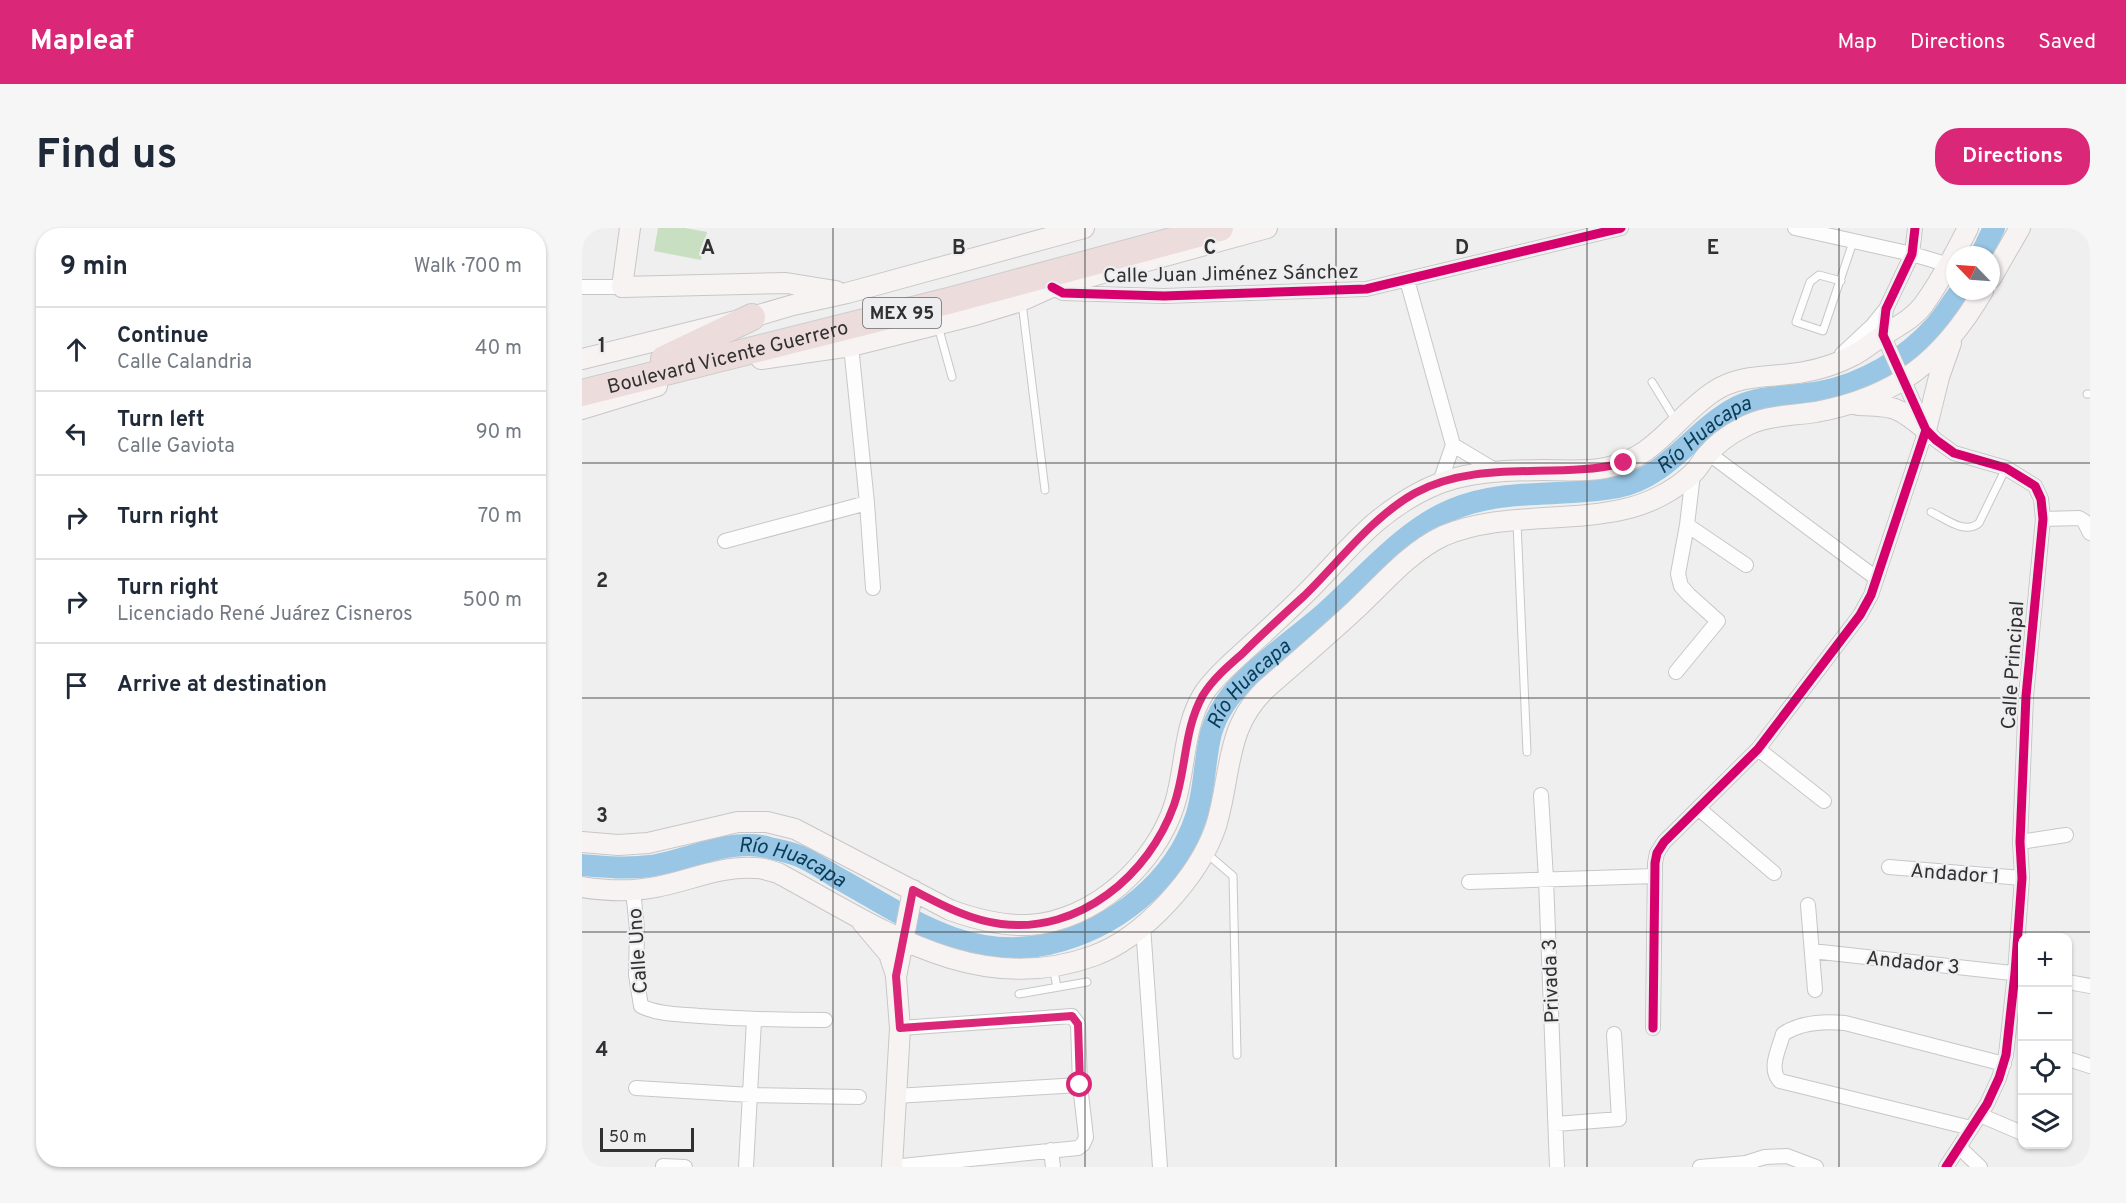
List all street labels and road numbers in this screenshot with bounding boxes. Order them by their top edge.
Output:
street label: Calle Juan Jiménez Sánchez [1103,260,1359,290]
road number: MEX 95 [863,298,941,328]
street label: Boulevard Vicente Guerrero [605,316,851,401]
street label: Calle Principal [1997,600,2031,730]
street label: Andador 1 [1909,859,2000,891]
street label: Calle Uno [623,907,655,995]
street label: Privada 3 [1538,938,1566,1024]
street label: Andador 3 [1865,946,1961,982]

